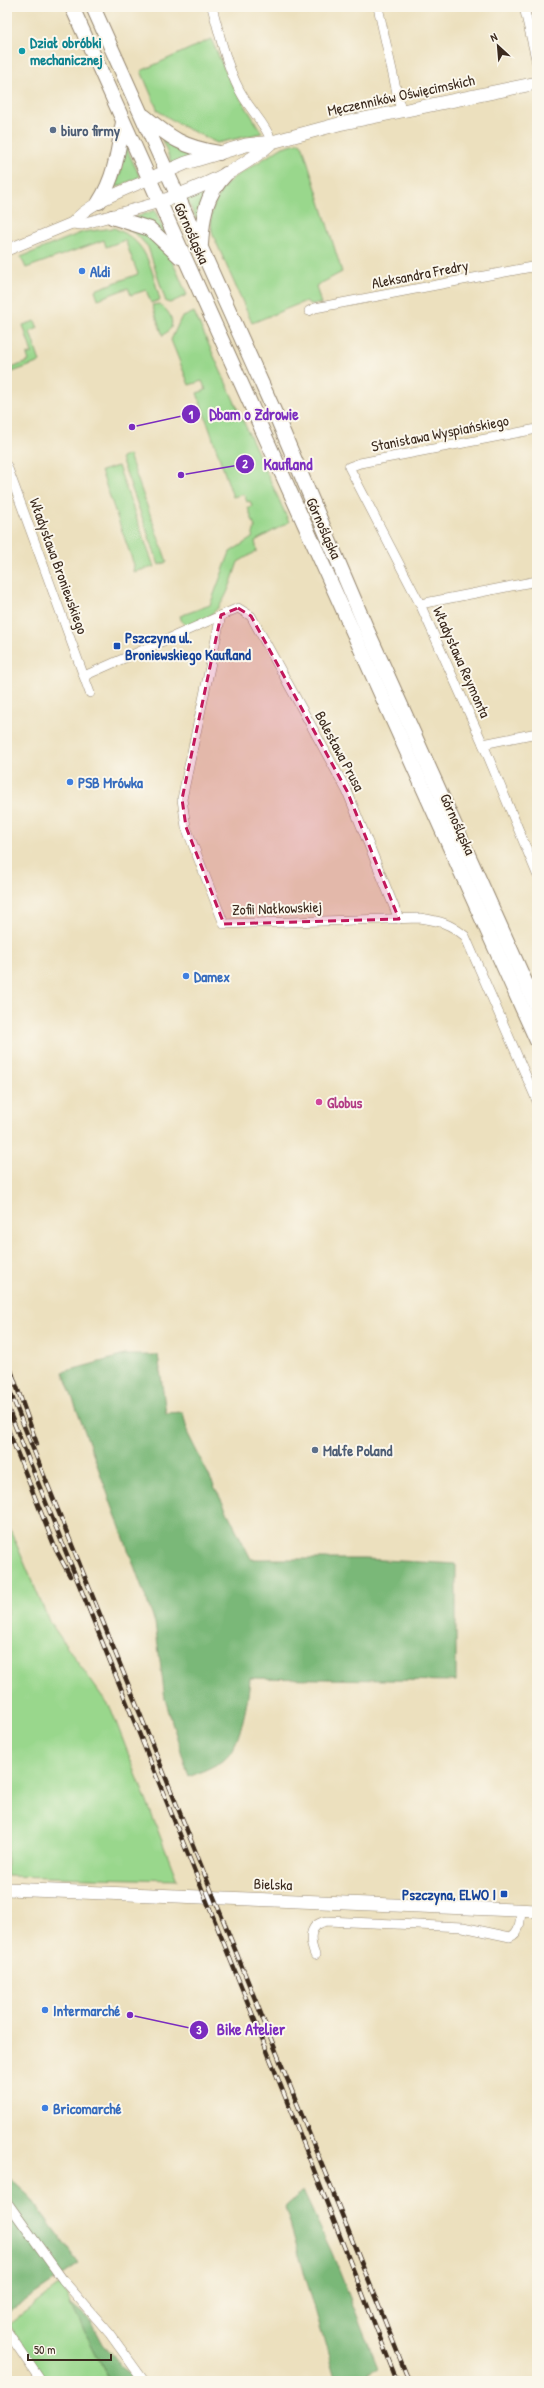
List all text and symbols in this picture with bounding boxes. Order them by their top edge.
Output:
north arrow [478,26,518,66]
text: N [488,29,499,45]
place label: Dział obróbki mechanicznej [30,32,103,70]
marker: Dział obróbki mechanicznej [17,46,27,56]
street label: Męczenników Oświęcimskich [325,69,477,121]
place label: biuro firmy [61,120,121,142]
marker: biuro firmy [48,125,58,135]
street label: Górnośląska [169,199,215,267]
street label: Aleksandra Fredry [370,254,470,294]
place label: Aldi [90,261,111,282]
marker: Aldi [77,266,87,276]
callout: Dbam o Zdrowie [181,400,307,428]
text: Dbam o Zdrowie [209,403,299,425]
text: 1 [189,406,194,423]
street label: Stanisława Wyspiańskiego [370,409,510,457]
callout: Kaufland [235,450,320,478]
text: Kaufland [264,453,313,475]
text: 2 [242,455,248,472]
street label: Górnośląska [301,494,347,562]
street label: Władysława Broniewskiego [25,495,93,637]
street label: Władysława Reymonta [428,603,496,721]
place label: Pszczyna ul. Broniewskiego Kaufland [125,627,251,666]
marker: Pszczyna ul. Broniewskiego Kaufland [112,641,122,651]
street label: Bolesława Prusa [310,707,370,795]
place label: PSB Mrówka [78,772,143,793]
marker: PSB Mrówka [65,777,75,787]
street label: Górnośląska [435,790,481,858]
street label: Zofii Nałkowskiej [232,896,322,920]
place label: Damex [194,966,230,987]
marker: Damex [181,971,191,981]
place label: Globus [327,1092,362,1113]
marker: Globus [314,1097,324,1107]
place label: Malfe Poland [323,1440,393,1461]
marker: Malfe Poland [310,1445,320,1455]
street label: Bielska [253,1873,293,1895]
place label: Pszczyna, ELWO I [402,1884,496,1906]
marker: Pszczyna, ELWO I [499,1889,509,1899]
place label: Intermarché [53,2000,120,2021]
marker: Intermarché [40,2005,50,2015]
callout: Bike Atelier [189,2016,294,2044]
text: Bike Atelier [217,2018,286,2040]
text: 3 [196,2021,202,2038]
place label: Bricomarché [53,2098,122,2119]
marker: Bricomarché [40,2103,50,2113]
scale bar [28,2336,111,2362]
text: 50 m [34,2341,55,2358]

